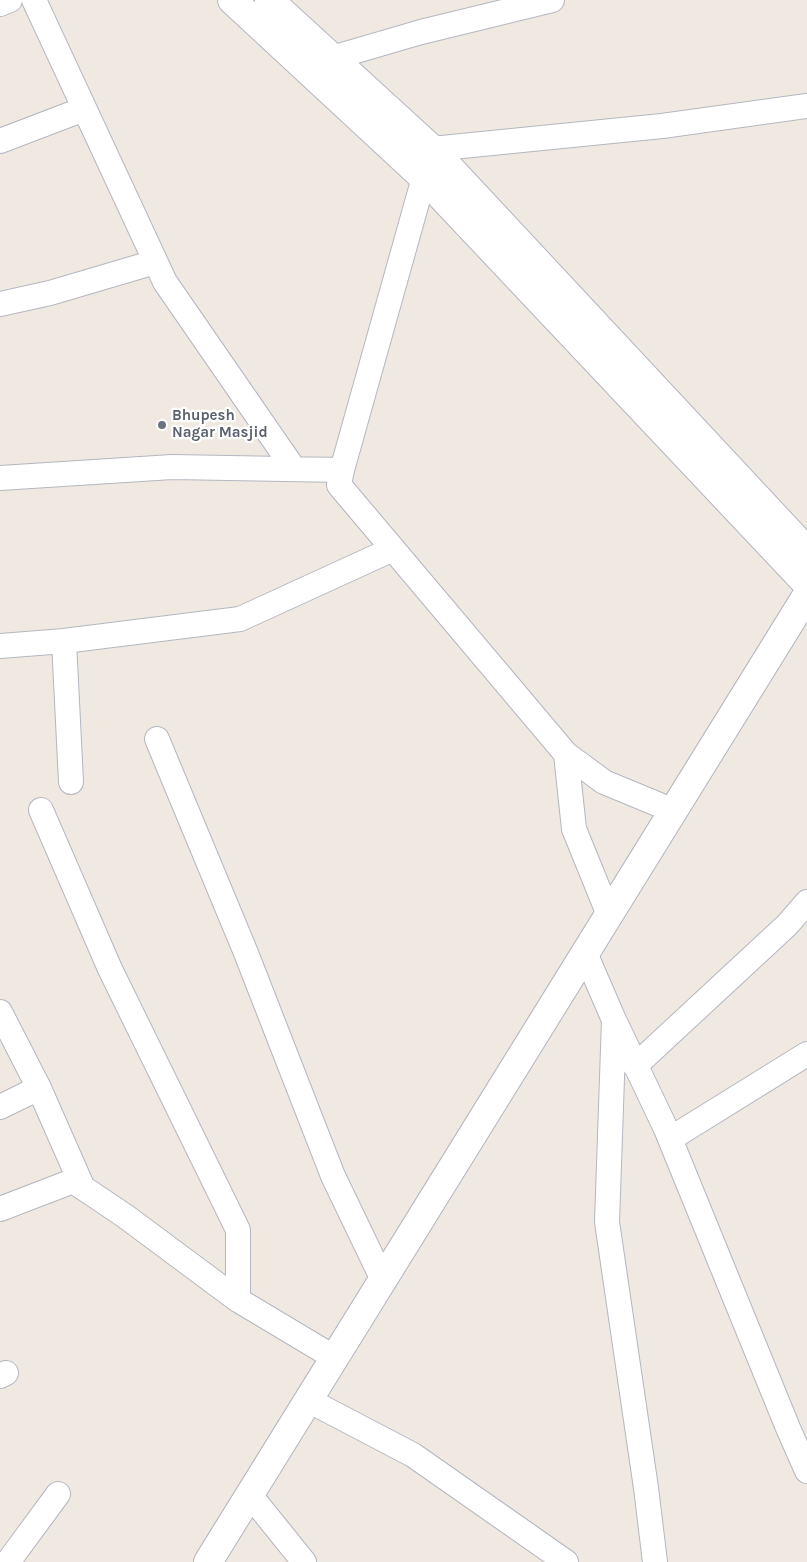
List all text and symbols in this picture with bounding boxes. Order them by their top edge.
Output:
place label: Bhupesh Nagar Masjid [172,407,268,442]
marker: Bhupesh Nagar Masjid [156,419,168,431]

